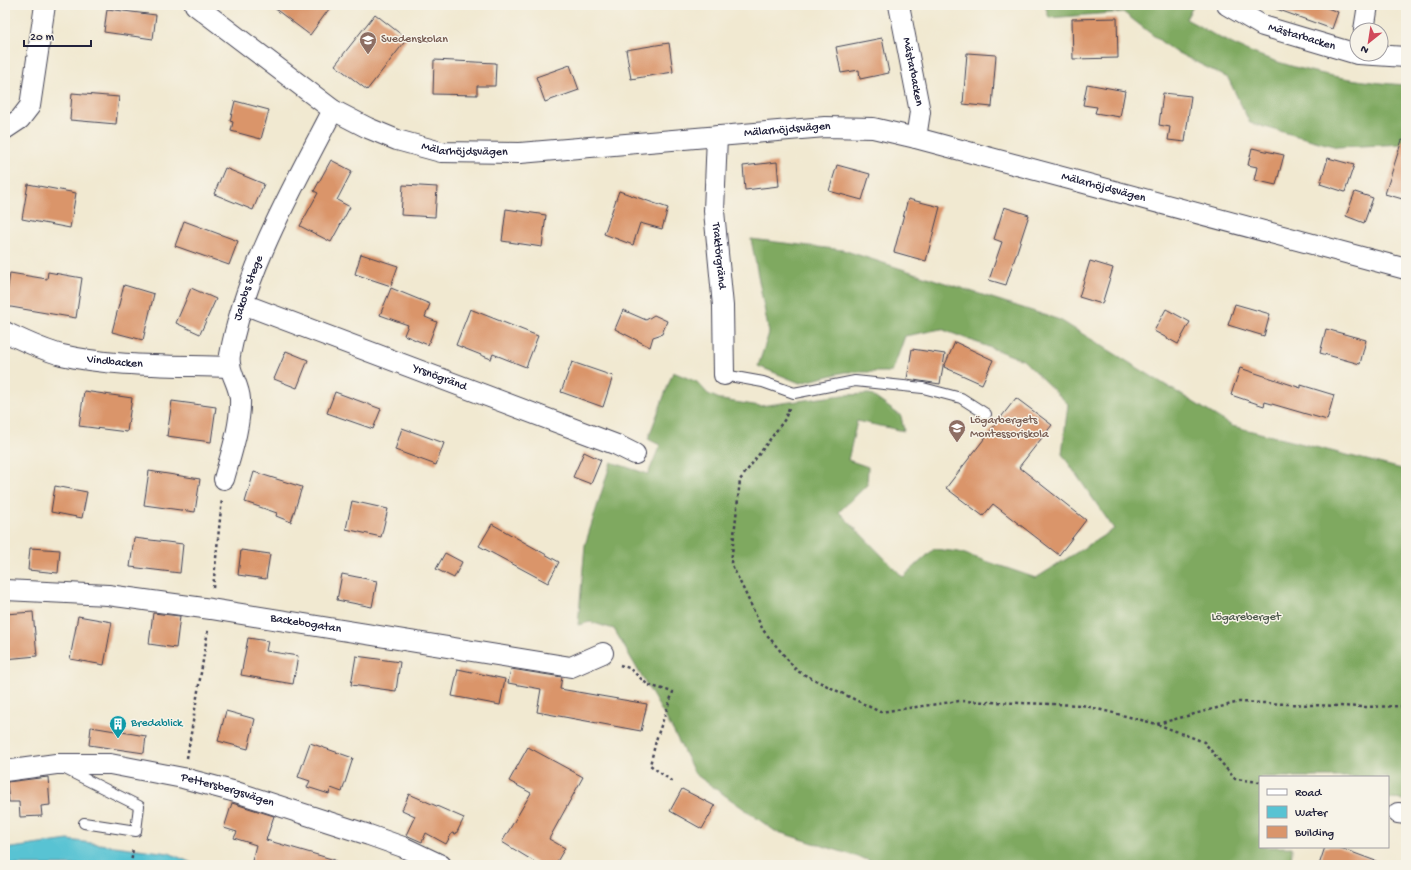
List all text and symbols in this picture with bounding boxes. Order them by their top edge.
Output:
street label: Mästarbacken [1266,21,1337,54]
scale bar [24,22,91,48]
north arrow [1349,22,1389,62]
school or university icon: Svedenskolan [358,30,378,55]
text: 20 m [30,31,55,45]
place label: Svedenskolan [381,33,448,47]
street label: Mästarbacken [899,36,926,108]
text: N [1359,42,1371,56]
street label: Mälarhöjdsvägen [743,120,831,141]
street label: Mälarhöjdsvägen [420,140,508,160]
street label: Mälarhöjdsvägen [1060,170,1147,206]
street label: Traktörgränd [708,221,728,291]
street label: Jakobs Stege [231,253,267,322]
street label: Vindbacken [85,353,144,372]
street label: Yrsnögränd [410,361,469,395]
place label: Lögarbergets Montessoriskola [970,414,1049,442]
school or university icon: Lögarbergets Montessoriskola [947,418,967,443]
street label: Backebogatan [268,611,343,637]
park label: Lögareberget [1211,611,1282,625]
building icon: Bredablick [108,714,128,739]
place label: Bredablick [130,717,184,731]
street label: Pettersbergsvägen [178,770,276,811]
legend [1259,776,1389,848]
text: Road [1295,787,1322,801]
text: Water [1295,807,1329,821]
text: Building [1294,827,1334,841]

